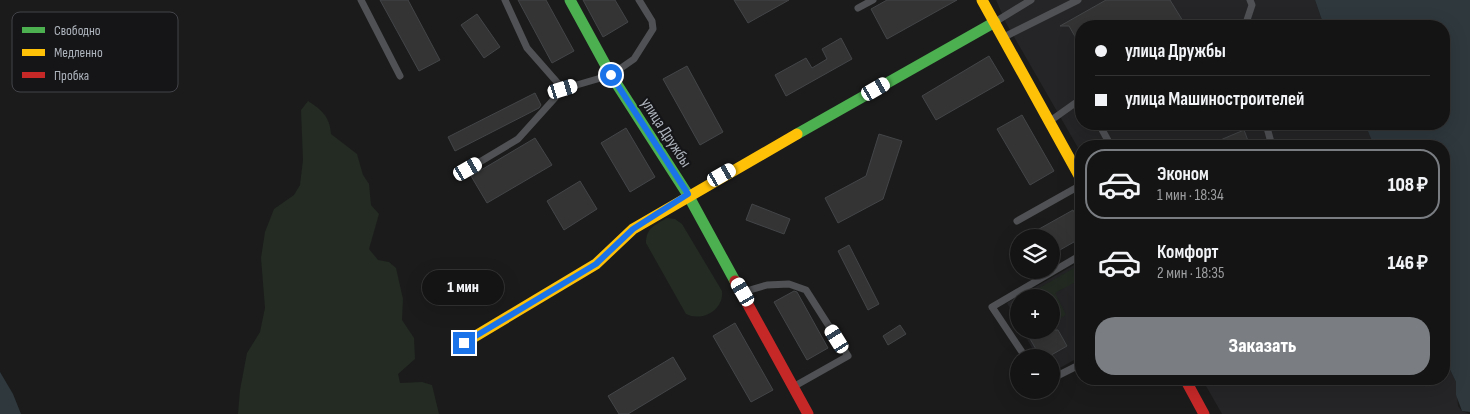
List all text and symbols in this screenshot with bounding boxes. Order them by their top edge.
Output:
legend [12,12,178,92]
text: Свободно [54,22,101,39]
text: улица Дружбы [1125,40,1226,63]
text: Медленно [54,44,103,61]
route start [600,64,622,86]
text: Пробка [54,67,89,84]
car [859,75,892,103]
car [546,77,579,101]
text: улица Машиностроителей [1125,88,1304,111]
street label: улица Дружбы [636,95,695,171]
car [451,155,484,183]
car [705,161,738,189]
icon: car [1097,162,1142,207]
text: Эконом [1157,163,1209,186]
text: 108 ₽ [1388,174,1428,197]
text: 1 мин · 18:34 [1157,186,1224,205]
map controls [1010,229,1060,399]
button: layers [1010,229,1060,279]
icon: car [1097,240,1142,285]
text: Комфорт [1157,241,1219,264]
text: 146 ₽ [1388,252,1428,275]
text: 2 мин · 18:35 [1157,264,1224,283]
callout: 1 мин [423,270,505,306]
car [729,275,756,309]
text: 1 мин [447,278,479,297]
button: + [1010,289,1060,339]
button: Заказать [1095,317,1430,375]
car [822,322,851,356]
route end [453,332,475,354]
button: − [1010,349,1060,399]

